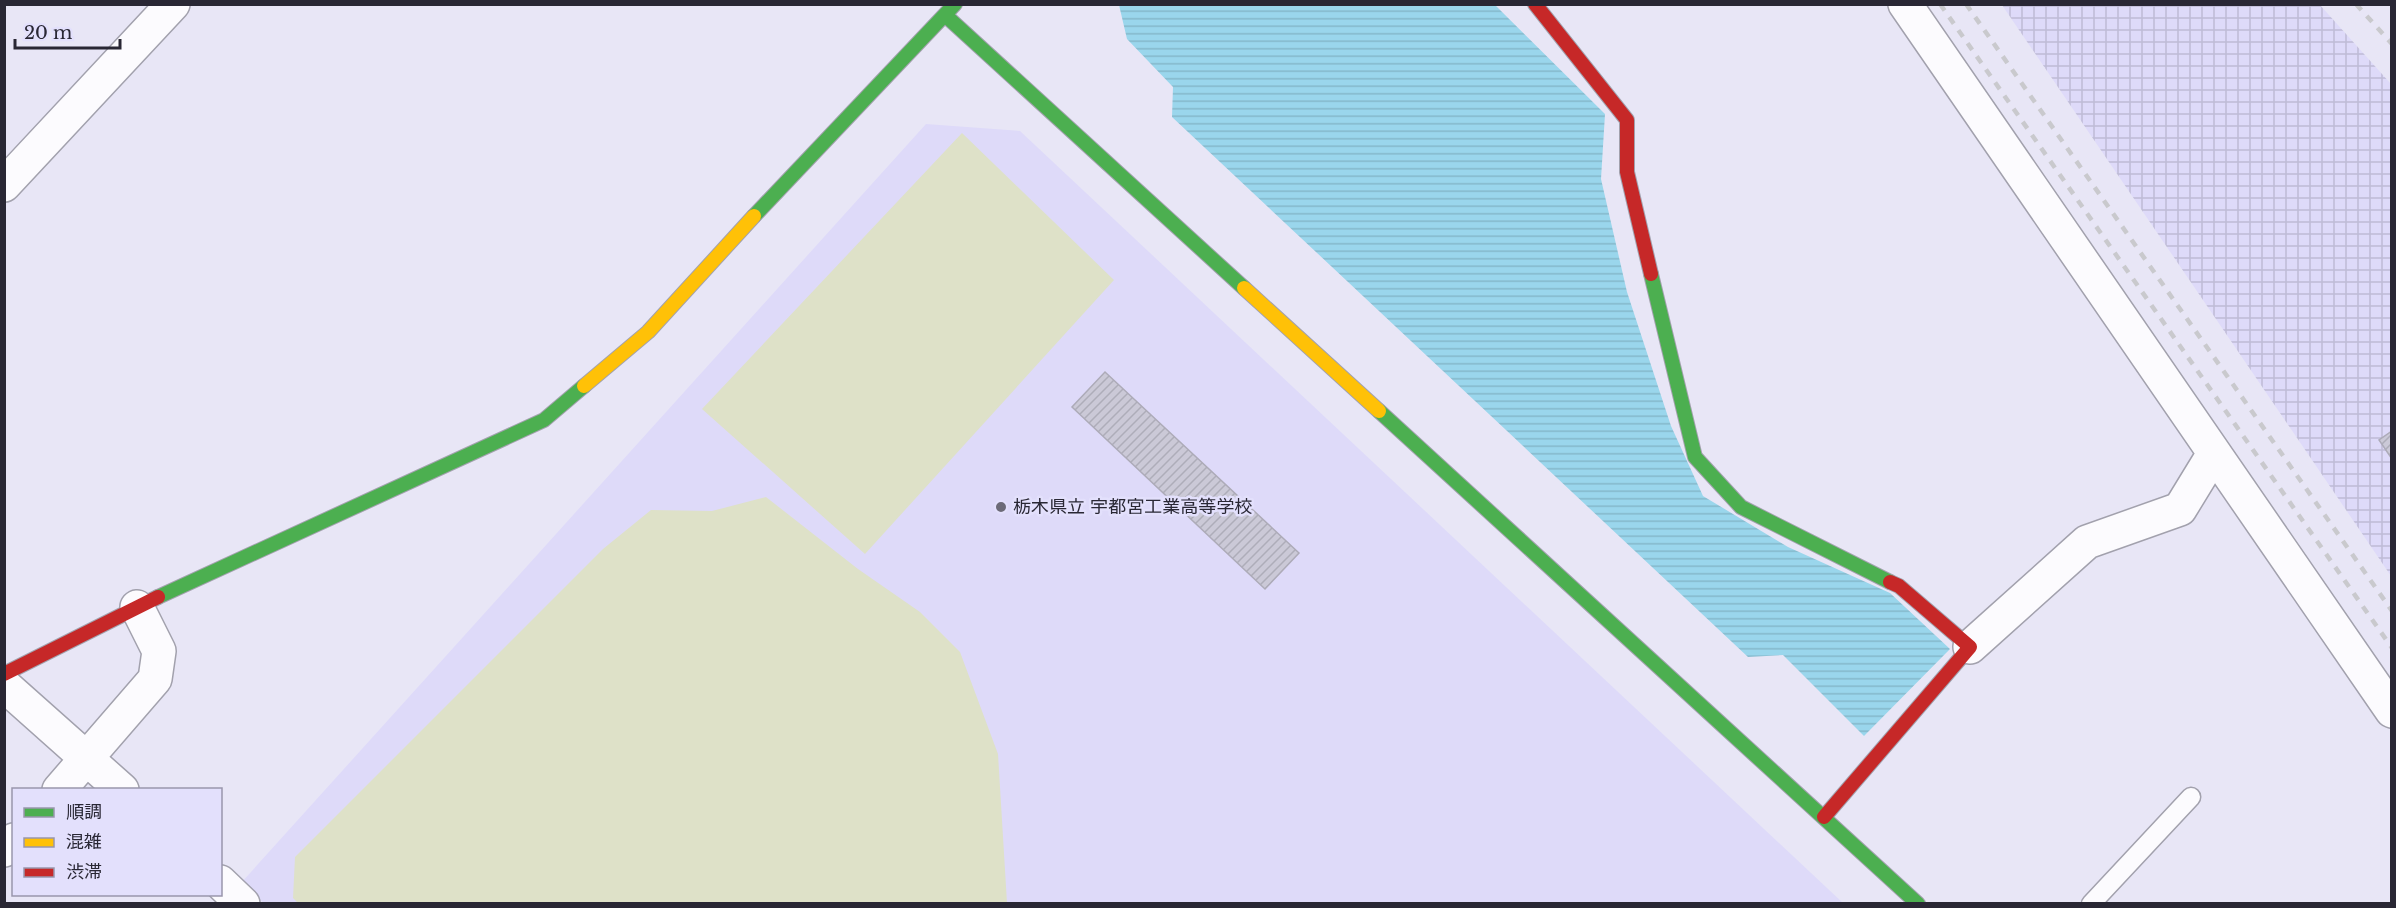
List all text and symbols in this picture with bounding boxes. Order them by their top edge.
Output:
scale bar [15,12,120,50]
text: 20 m [24,22,72,44]
place label: 栃木県立 宇都宮工業高等学校 [1013,496,1252,518]
marker: 栃木県立 宇都宮工業高等学校 [994,500,1008,514]
legend [12,788,222,896]
text: 順調 [66,801,102,823]
text: 混雑 [66,831,102,853]
text: 渋滞 [66,861,102,883]

